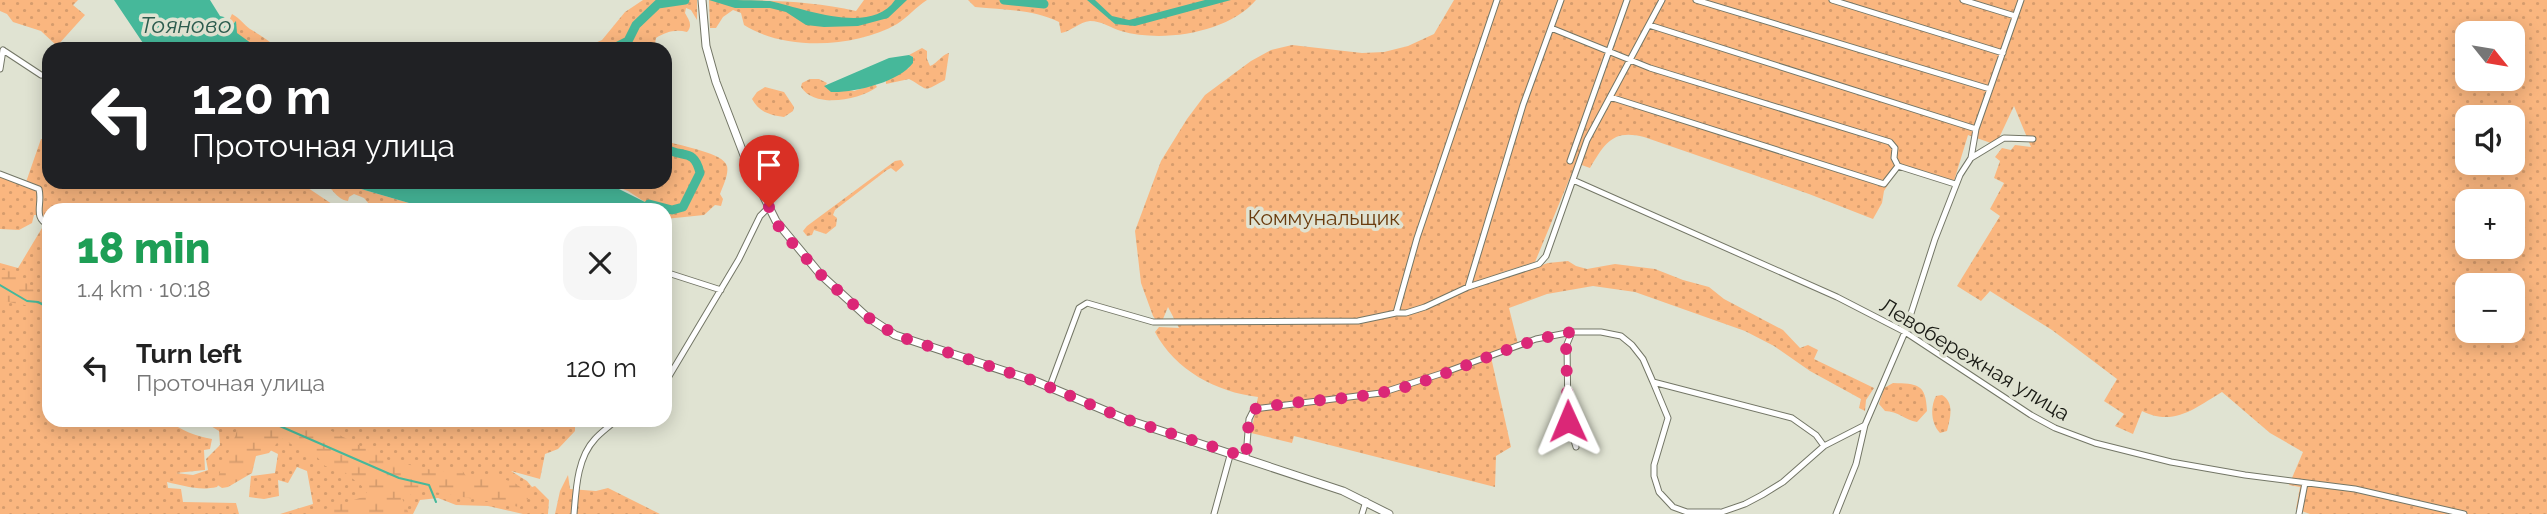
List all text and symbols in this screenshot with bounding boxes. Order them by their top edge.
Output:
water label: Тояново [140,11,232,38]
north arrow [2455,21,2525,91]
map controls [2455,21,2525,343]
text: 120 m [192,68,331,125]
icon: left [77,70,168,161]
button: sound [2455,105,2525,175]
text: Проточная улица [192,127,455,164]
pin [739,135,799,207]
icon: arrive [750,146,788,184]
button: + [2455,189,2525,259]
park label: Коммунальщик [1248,205,1400,230]
text: 18 min [77,224,210,273]
button: close [563,226,637,300]
button: − [2455,273,2525,343]
text: 1.4 km · 10:18 [77,275,211,302]
street label: Левобережная улица [1876,292,2074,426]
text: Turn left [136,339,242,369]
icon: left [77,349,115,387]
text: 120 m [566,353,637,383]
text: Проточная улица [136,369,325,396]
position arrow [1531,384,1605,458]

